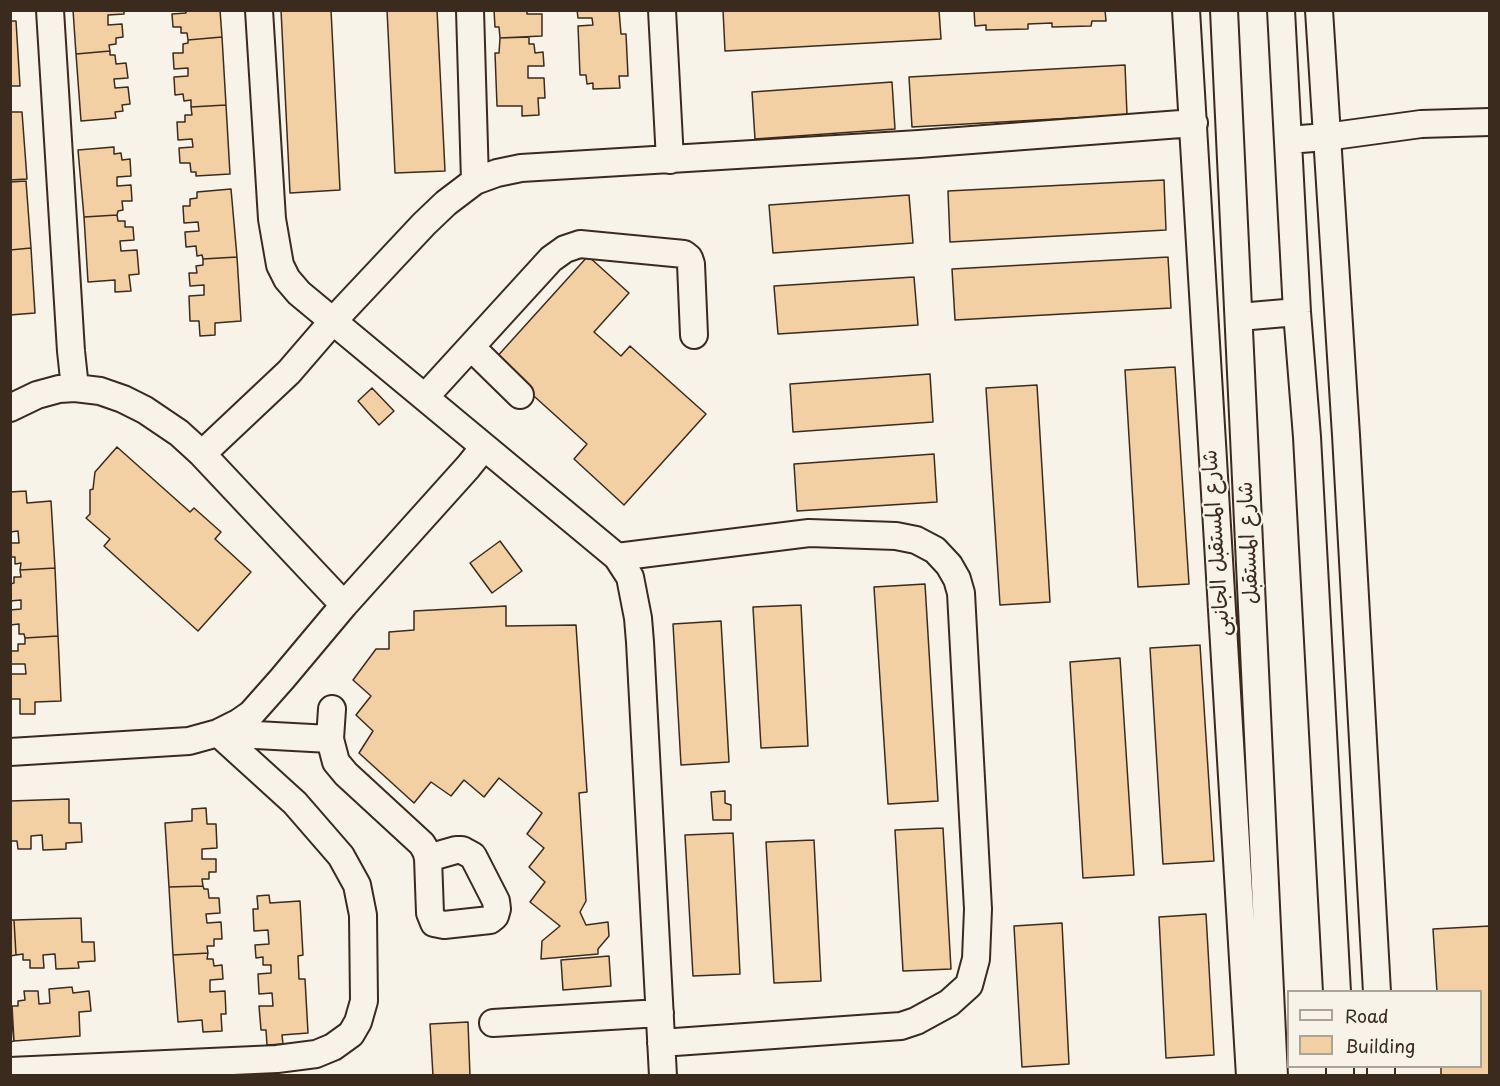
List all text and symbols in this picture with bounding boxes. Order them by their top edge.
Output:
street label: شارع المستقبل الجانبى [1198,449,1236,637]
street label: شارع المستقبل [1233,481,1265,605]
legend [1287,990,1482,1068]
text: Road [1345,1002,1389,1029]
text: Building [1345,1032,1415,1059]

